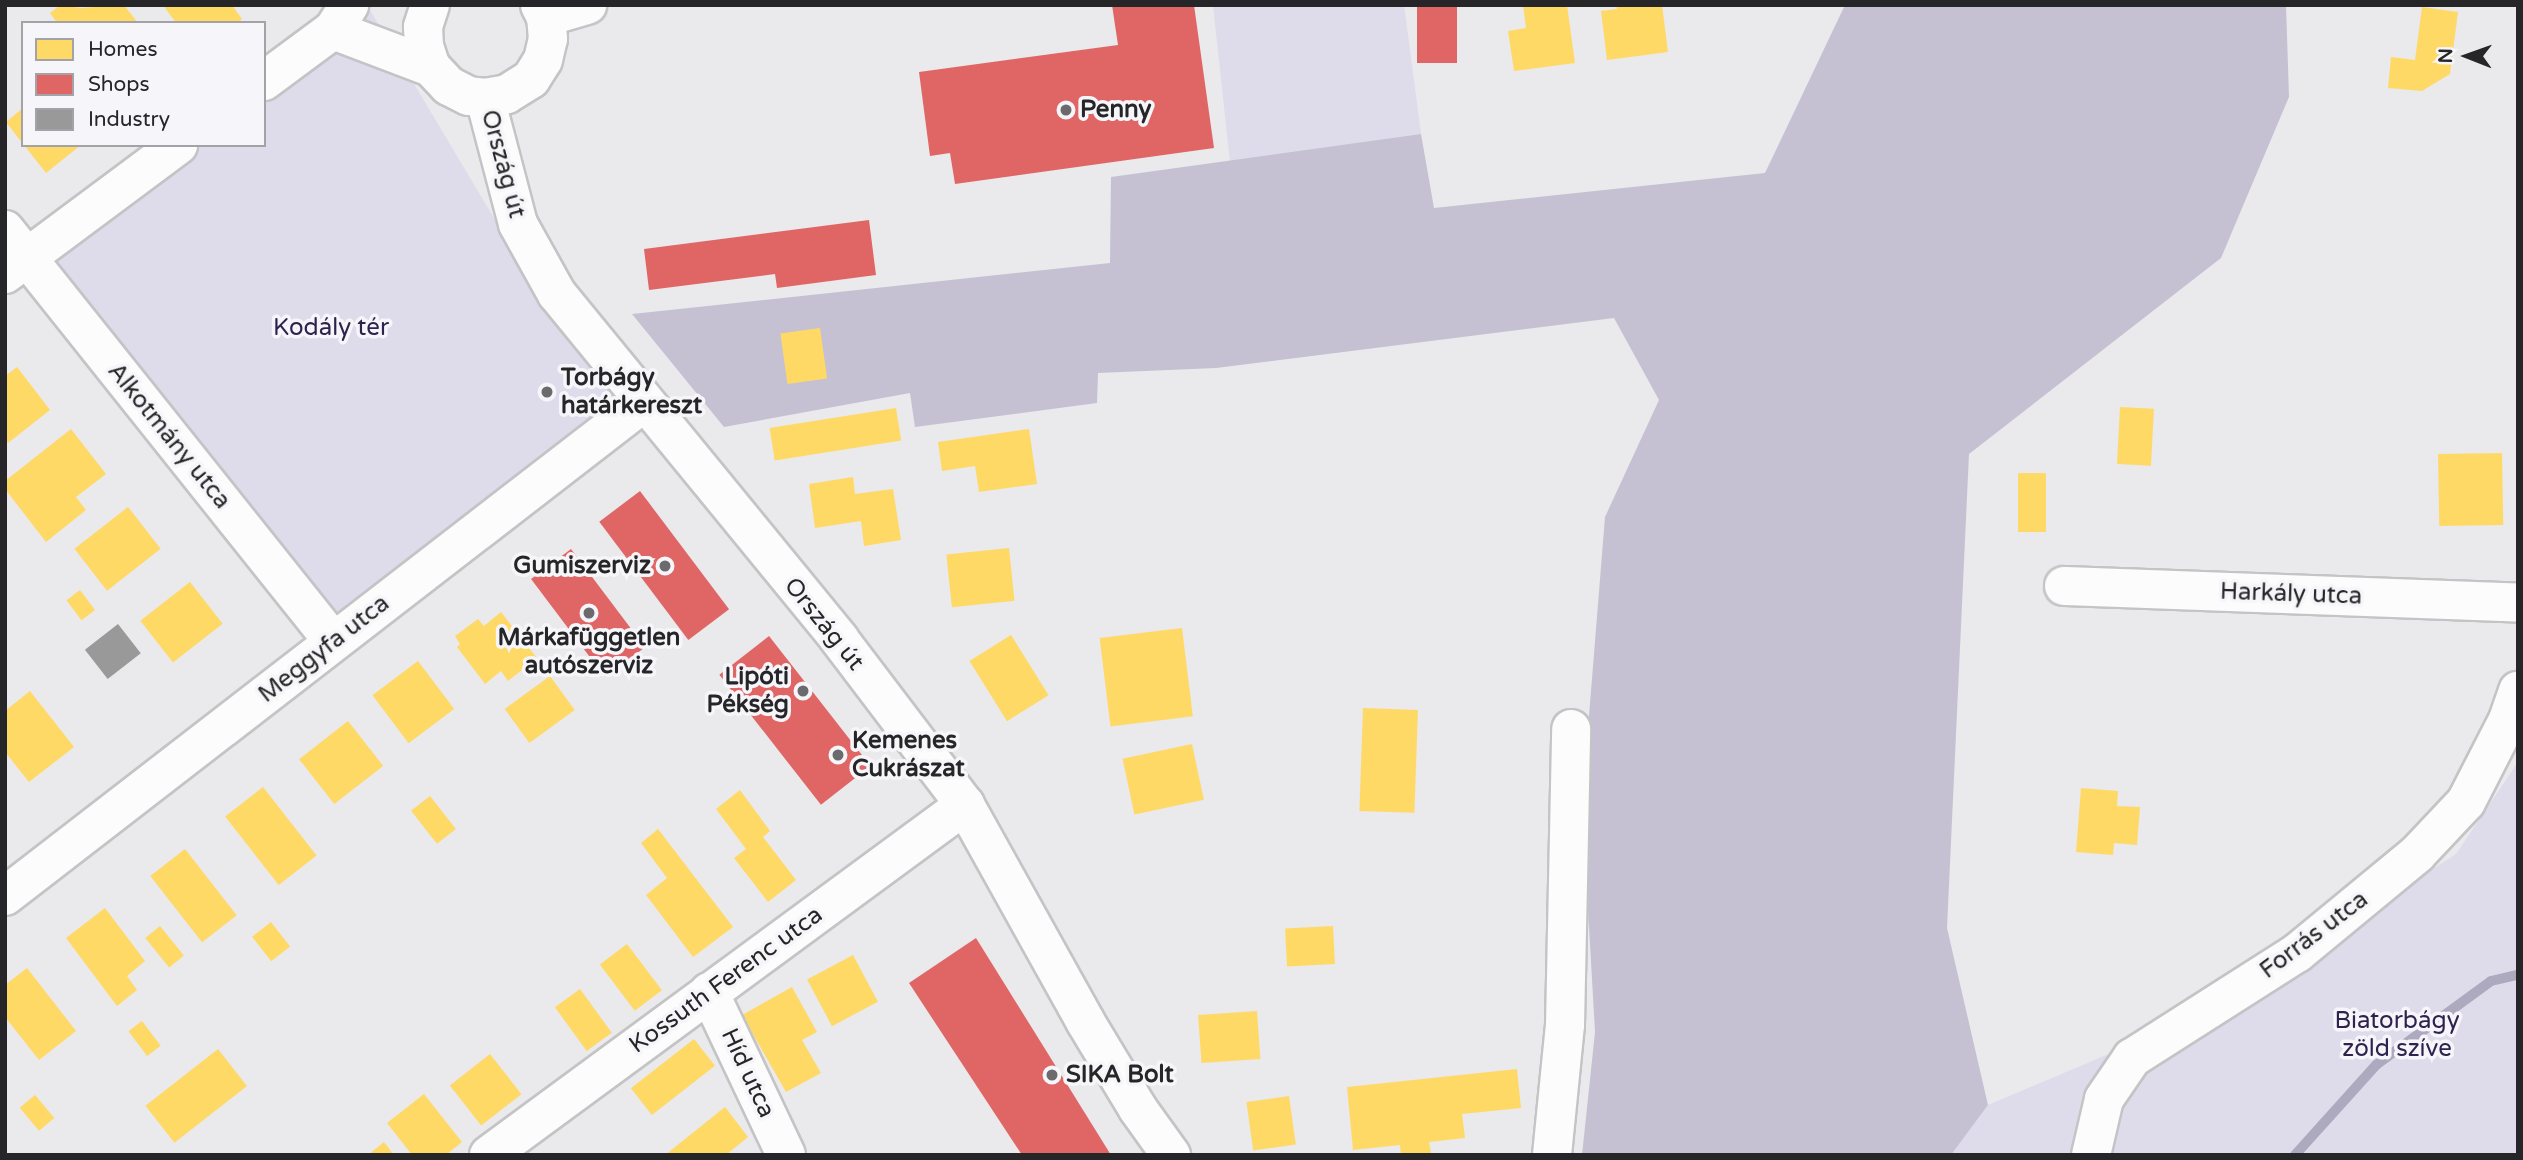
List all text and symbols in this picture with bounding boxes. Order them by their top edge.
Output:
legend [21,21,266,147]
north arrow [2432,21,2502,91]
text: Homes [88,37,158,62]
text: N [2435,48,2457,63]
text: Shops [88,72,150,97]
place label: Penny [1080,96,1151,124]
marker: Penny [1058,102,1074,118]
text: Industry [88,107,170,132]
street label: Ország út [475,107,531,221]
park label: Kodály tér [273,314,389,342]
street label: Alkotmány utca [101,357,237,515]
place label: Torbágy határkereszt [561,364,702,420]
marker: Torbágy határkereszt [539,384,555,400]
place label: Gumiszerviz [513,552,651,580]
marker: Gumiszerviz [657,558,673,574]
street label: Ország út [778,572,870,676]
street label: Harkály utca [2219,577,2363,611]
street label: Meggyfa utca [253,589,395,709]
marker: Márkafüggetlen autószerviz [581,605,597,621]
place label: Márkafüggetlen autószerviz [498,624,680,680]
place label: Lipóti Pékség [706,663,789,719]
marker: Lipóti Pékség [795,683,811,699]
place label: Kemenes Cukrászat [852,727,965,783]
marker: Kemenes Cukrászat [830,747,846,763]
street label: Forrás utca [2254,885,2374,985]
street label: Kossuth Ferenc utca [624,900,828,1060]
park label: Biatorbágy zöld szíve [2334,1007,2460,1063]
street label: Híd utca [715,1024,781,1122]
place label: SIKA Bolt [1066,1061,1174,1089]
marker: SIKA Bolt [1044,1067,1060,1083]

